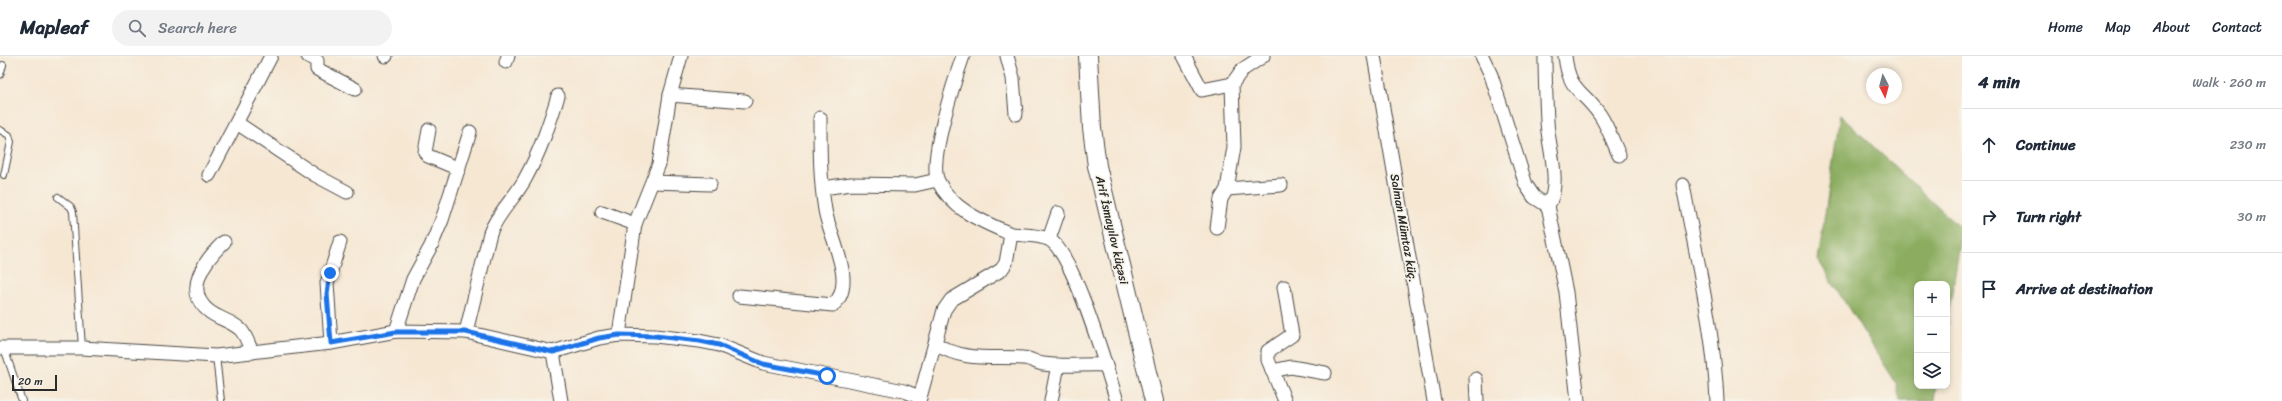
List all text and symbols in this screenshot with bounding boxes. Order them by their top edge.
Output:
search box [112,10,392,46]
text: Mapleaf [20,11,88,44]
text: Search here [158,15,237,41]
text: Home [2048,15,2083,40]
text: Map [2105,15,2131,40]
text: About [2153,15,2190,40]
text: Contact [2212,15,2262,40]
icon: search [126,17,148,39]
text: 4 min [1978,67,2020,97]
north arrow [1866,68,1902,104]
text: Walk · 260 m [2192,71,2266,94]
text: Continue [2016,132,2076,158]
text: 230 m [2230,133,2266,156]
icon: ahead [1978,134,2000,156]
street label: Salman Mümtaz küç. [1384,172,1424,284]
street label: Arif İsmayılov küçəsi [1089,173,1135,287]
text: Turn right [2016,204,2081,230]
text: 30 m [2237,205,2266,228]
icon: right [1978,206,2000,228]
route end [321,264,339,282]
text: Arrive at destination [2016,276,2153,302]
icon: arrive [1978,278,2000,300]
map controls [1914,281,1950,389]
button: + [1914,281,1950,317]
button: − [1914,317,1950,353]
button: layers [1914,353,1950,389]
route start [818,367,836,385]
text: 20 m [18,372,43,391]
scale bar [12,373,57,392]

